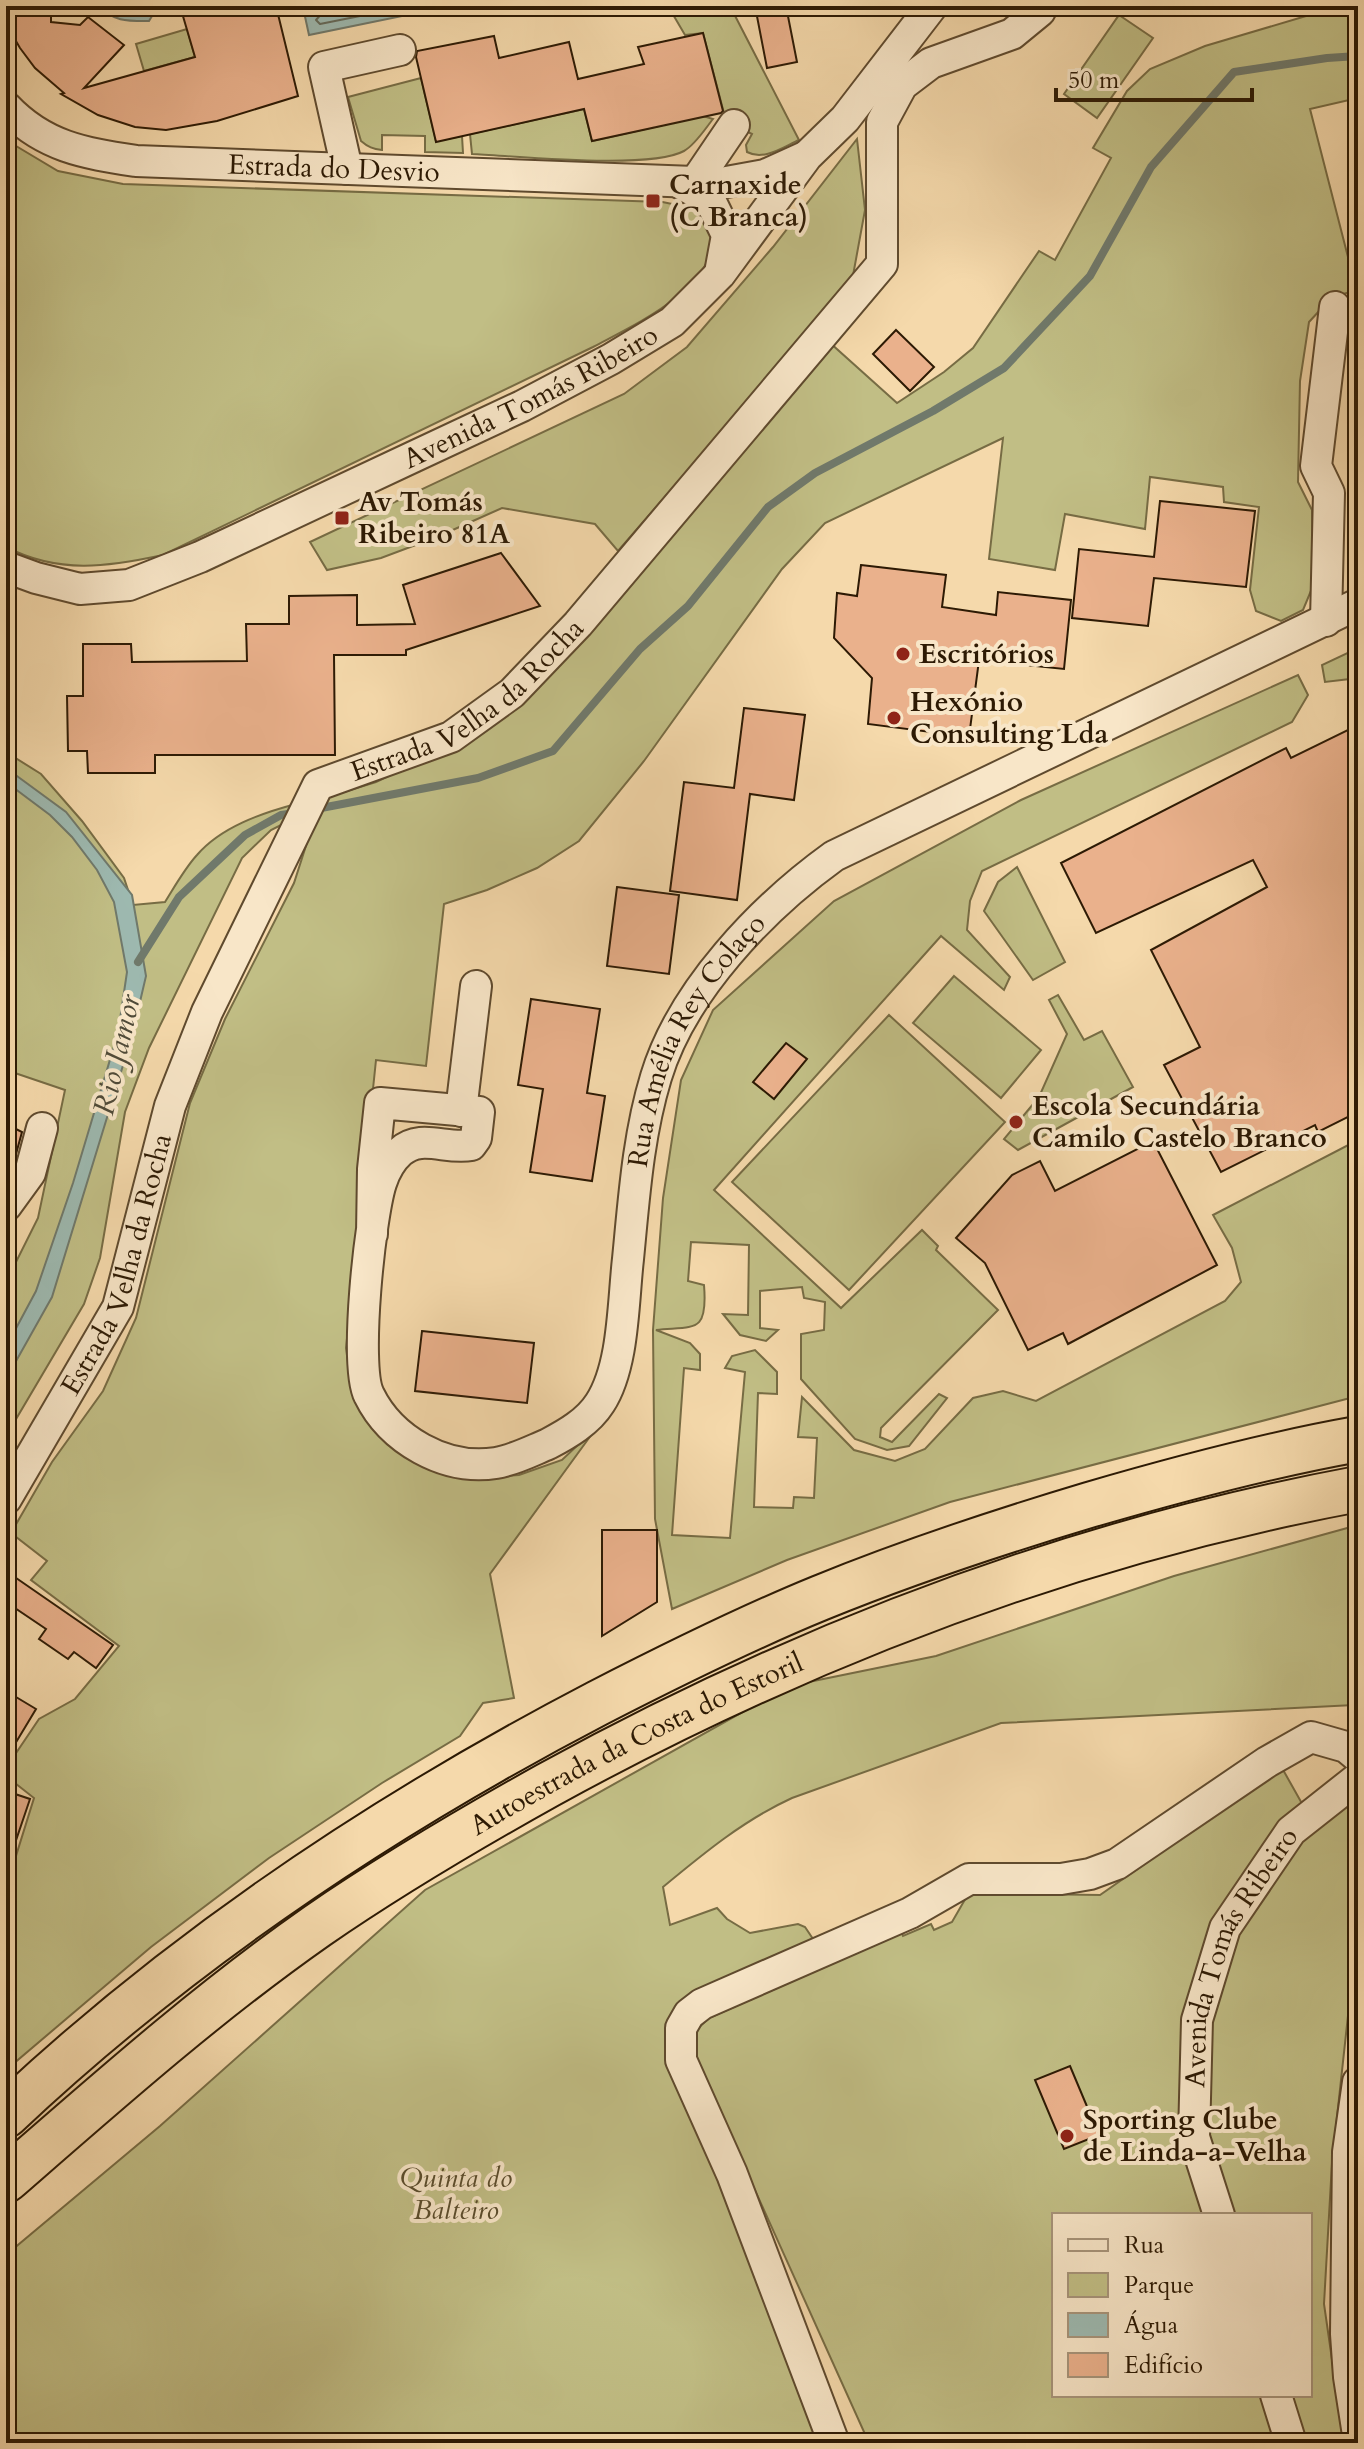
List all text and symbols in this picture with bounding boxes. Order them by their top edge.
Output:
scale bar [1056,52,1252,102]
text: 50 m [1068,64,1120,97]
street label: Estrada do Desvio [227,145,441,191]
place label: Carnaxide (C Branca) [669,166,808,236]
marker: Carnaxide (C Branca) [644,192,662,210]
street label: Avenida Tomás Ribeiro [397,316,665,478]
place label: Av Tomás Ribeiro 81A [358,483,510,553]
marker: Av Tomás Ribeiro 81A [333,509,351,527]
street label: Estrada Velha da Rocha [345,610,592,791]
place label: Escritórios [919,635,1054,673]
marker: Escritórios [894,645,912,663]
place label: Hexónio Consulting Lda [910,683,1108,753]
marker: Hexónio Consulting Lda [885,709,903,727]
street label: Rua Amélia Rey Colaço [619,905,774,1170]
water label: Rio Jamor [83,990,151,1119]
place label: Escola Secundária Camilo Castelo Branco [1032,1087,1327,1157]
marker: Escola Secundária Camilo Castelo Branco [1007,1113,1025,1131]
street label: Estrada Velha da Rocha [52,1130,181,1402]
street label: Autoestrada da Costa do Estoril [463,1643,809,1845]
street label: Avenida Tomás Ribeiro [1176,1820,1307,2088]
place label: Sporting Clube de Linda-a-Velha [1083,2101,1307,2171]
marker: Sporting Clube de Linda-a-Velha [1058,2127,1076,2145]
park label: Quinta do Balteiro [400,2159,512,2229]
legend [1052,2213,1312,2397]
text: Rua [1124,2229,1165,2262]
text: Parque [1124,2269,1194,2302]
text: Água [1124,2309,1179,2342]
text: Edifício [1124,2349,1203,2382]

